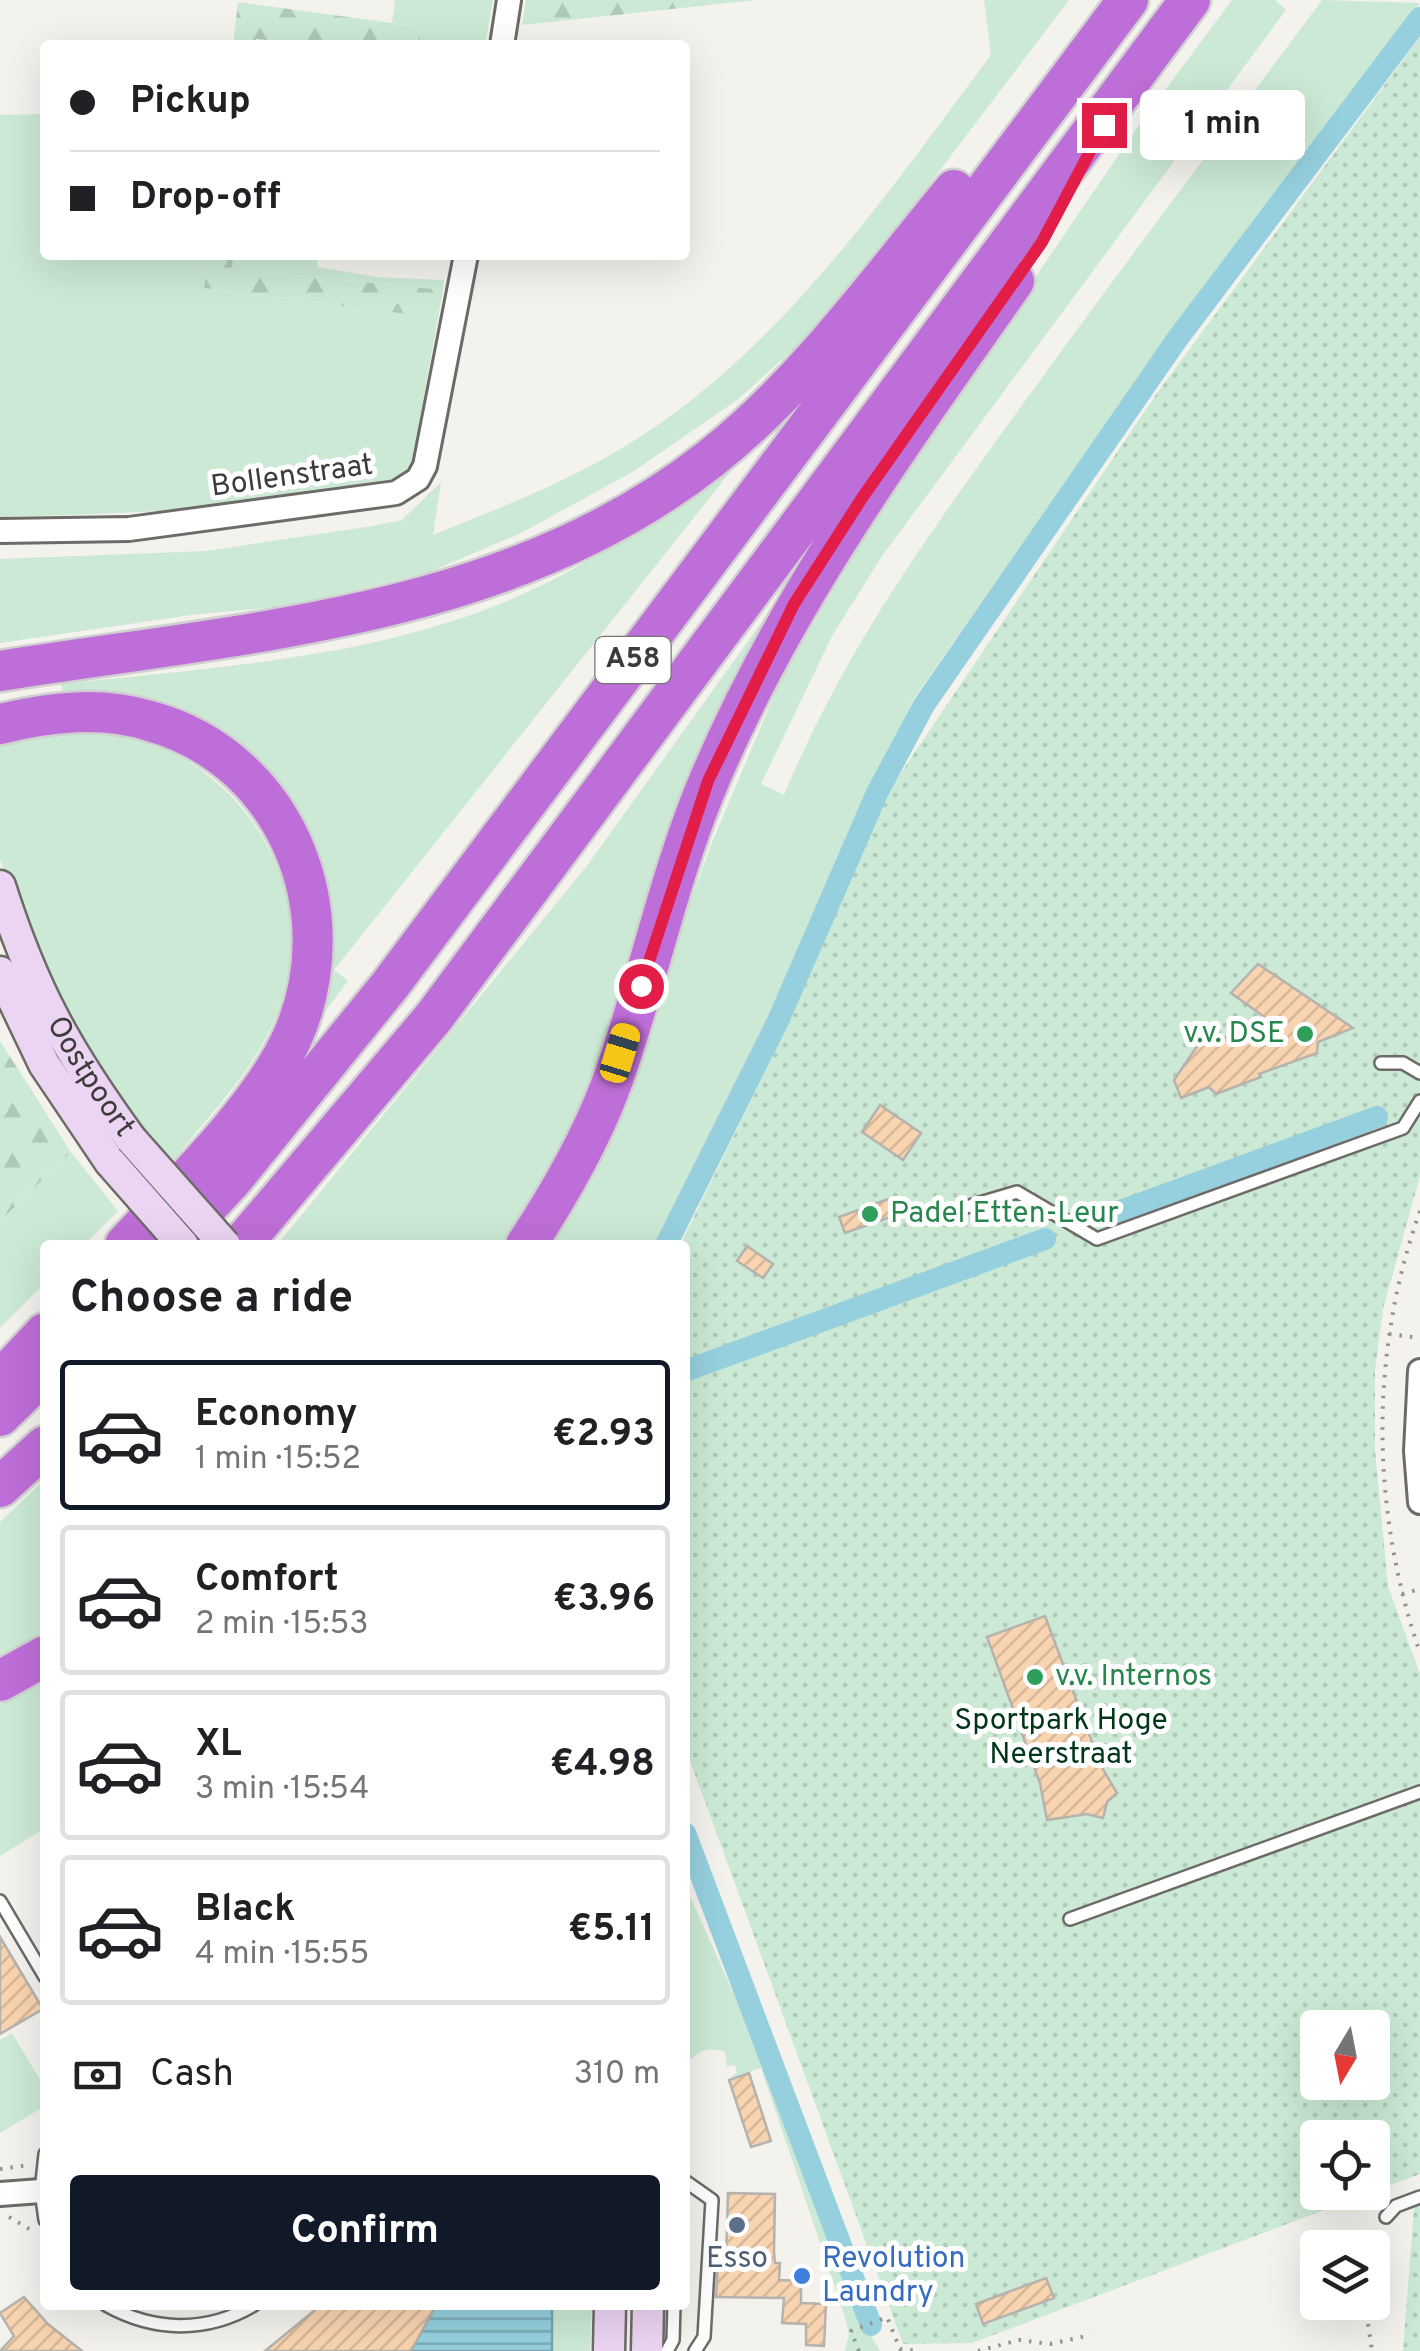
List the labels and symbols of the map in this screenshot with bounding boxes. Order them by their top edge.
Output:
callout: 1 min [1139,90,1304,160]
route end [1082,103,1127,148]
street label: Bollenstraat [209,447,375,507]
road number: A58 [596,637,670,683]
route start [619,964,664,1009]
street label: Oostpoort [38,1010,142,1145]
place label: v.v. DSE [1183,1016,1285,1053]
car [597,1020,643,1086]
marker: v.v. DSE [1294,1023,1316,1045]
place label: Padel Etten-Leur [890,1196,1119,1233]
marker: Padel Etten-Leur [859,1203,881,1225]
place label: v.v. Internos [1055,1659,1212,1696]
marker: v.v. Internos [1024,1666,1046,1688]
park label: Sportpark Hoge Neerstraat [954,1703,1168,1774]
north arrow [1300,2010,1390,2100]
marker: Esso [726,2214,748,2236]
place label: Esso [706,2241,768,2278]
place label: Revolution Laundry [822,2241,965,2312]
marker: Revolution Laundry [791,2265,813,2287]

